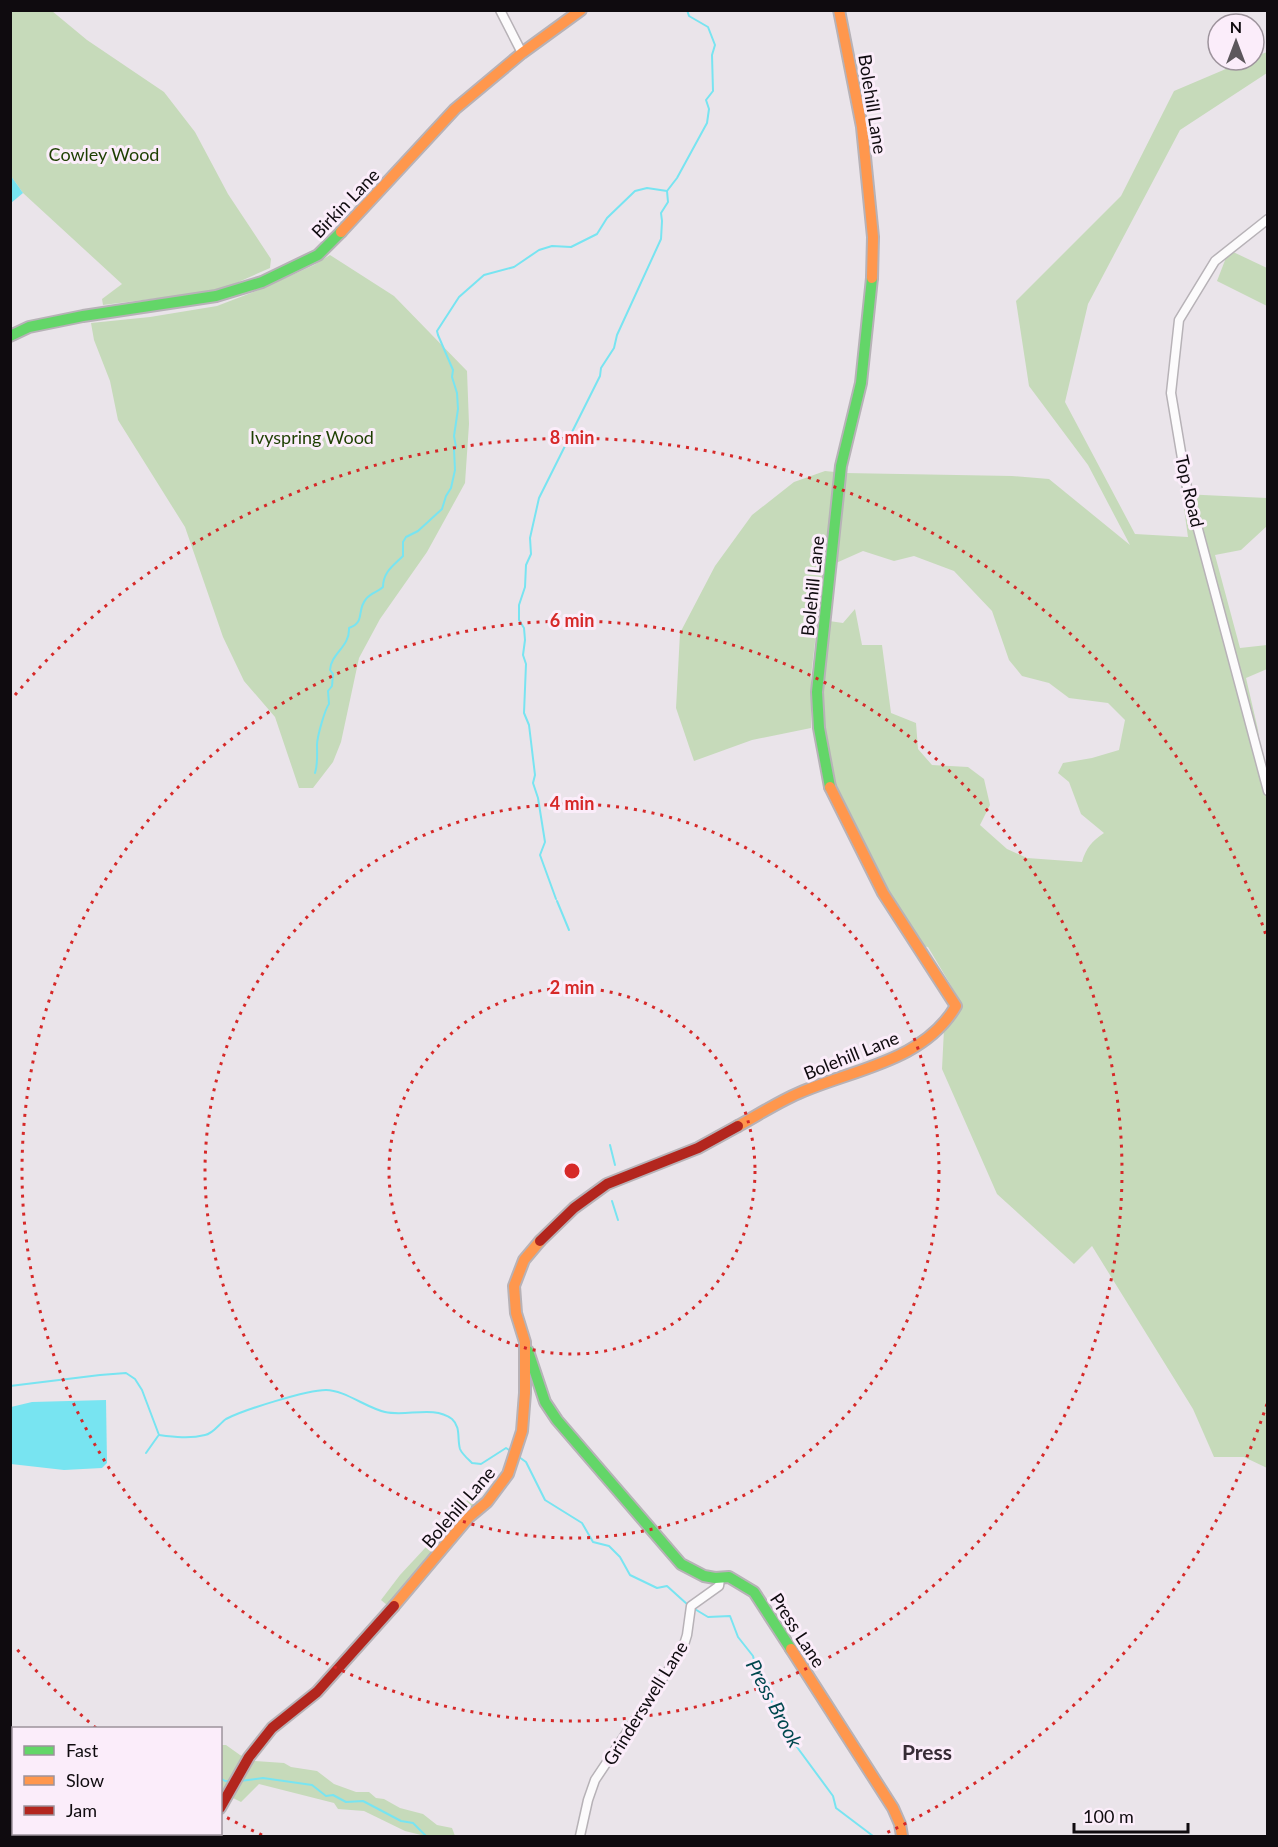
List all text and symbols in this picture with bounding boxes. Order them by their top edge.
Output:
north arrow [1206,12,1266,72]
text: N [1230,17,1242,36]
street label: Bolehill Lane [854,53,892,155]
park label: Cowley Wood [49,143,159,165]
street label: Birkin Lane [306,164,384,242]
park label: Ivyspring Wood [250,426,374,448]
text: 8 min [550,426,594,448]
street label: Top Road [1171,453,1209,529]
street label: Bolehill Lane [796,535,828,637]
text: 6 min [550,609,594,631]
text: 4 min [550,792,594,814]
text: 2 min [550,976,594,998]
street label: Bolehill Lane [800,1026,902,1084]
centre of rings [562,1161,582,1181]
street label: Bolehill Lane [417,1462,499,1552]
street label: Press Lane [766,1589,830,1671]
street label: Grinderswell Lane [598,1637,692,1769]
water label: Press Brook [742,1655,808,1752]
legend [12,1727,222,1835]
text: Fast [66,1739,99,1761]
district label: Press [902,1739,952,1764]
text: Slow [66,1769,104,1791]
scale bar [1074,1796,1188,1834]
text: Jam [66,1799,97,1821]
text: 100 m [1083,1805,1134,1827]

